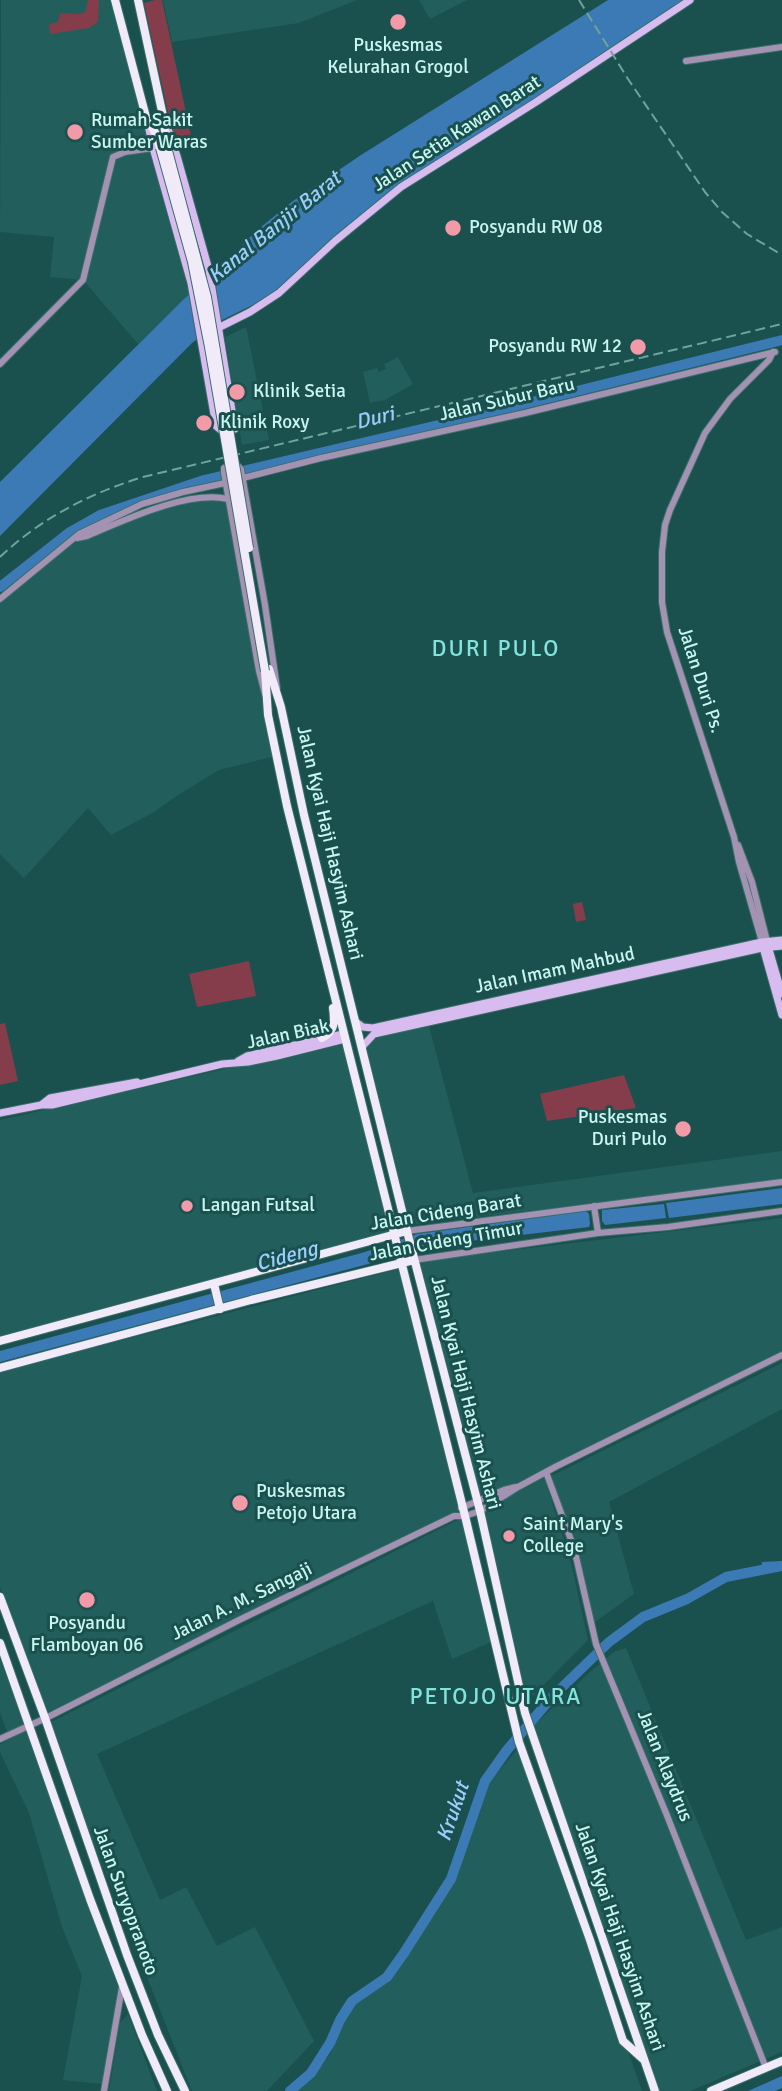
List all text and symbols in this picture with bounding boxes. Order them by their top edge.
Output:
marker: Puskesmas Kelurahan Grogol [388,12,408,32]
place label: Puskesmas Kelurahan Grogol [327,35,469,79]
street label: Jalan Setia Kawan Barat [369,71,545,197]
place label: Rumah Sakit Sumber Waras [91,110,208,154]
marker: Rumah Sakit Sumber Waras [65,122,85,142]
water label: Kanal Banjir Barat [204,167,346,289]
place label: Posyandu RW 08 [469,217,603,239]
marker: Posyandu RW 08 [443,218,463,238]
place label: Posyandu RW 12 [488,336,622,358]
marker: Posyandu RW 12 [628,337,648,357]
street label: Jalan Subur Baru [437,373,577,427]
place label: Klinik Setia [253,381,346,403]
marker: Klinik Setia [227,382,247,402]
water label: Duri [353,402,397,436]
place label: Klinik Roxy [220,412,310,434]
marker: Klinik Roxy [194,413,214,433]
street label: Jalan Duri Ps. [672,624,728,736]
district label: DURI PULO [433,636,559,664]
street label: Jalan Kyai Haji Hasyim Ashari [291,724,367,962]
street label: Jalan Imam Mahbud [473,943,637,999]
street label: Jalan Biak [245,1015,331,1055]
place label: Puskesmas Duri Pulo [578,1107,667,1151]
marker: Puskesmas Duri Pulo [673,1119,693,1139]
street label: Jalan Cideng Barat [369,1190,523,1236]
place label: Langan Futsal [201,1195,315,1217]
marker: Langan Futsal [179,1198,195,1214]
street label: Jalan Cideng Timur [368,1217,524,1267]
water label: Cideng [254,1237,320,1277]
street label: Jalan Kyai Haji Hasyim Ashari [425,1274,505,1512]
place label: Puskesmas Petojo Utara [256,1481,357,1525]
marker: Puskesmas Petojo Utara [230,1493,250,1513]
place label: Saint Mary's College [523,1514,623,1558]
marker: Saint Mary's College [501,1528,517,1544]
street label: Jalan A. M. Sangaji [168,1558,316,1646]
marker: Posyandu Flamboyan 06 [77,1590,97,1610]
place label: Posyandu Flamboyan 06 [30,1613,144,1657]
district label: PETOJO UTARA [411,1684,581,1712]
street label: Jalan Alaydrus [631,1707,697,1825]
water label: Krukut [432,1779,476,1845]
street label: Jalan Kyai Haji Hasyim Ashari [569,1820,669,2054]
street label: Jalan Suryopranoto [87,1823,163,1979]

